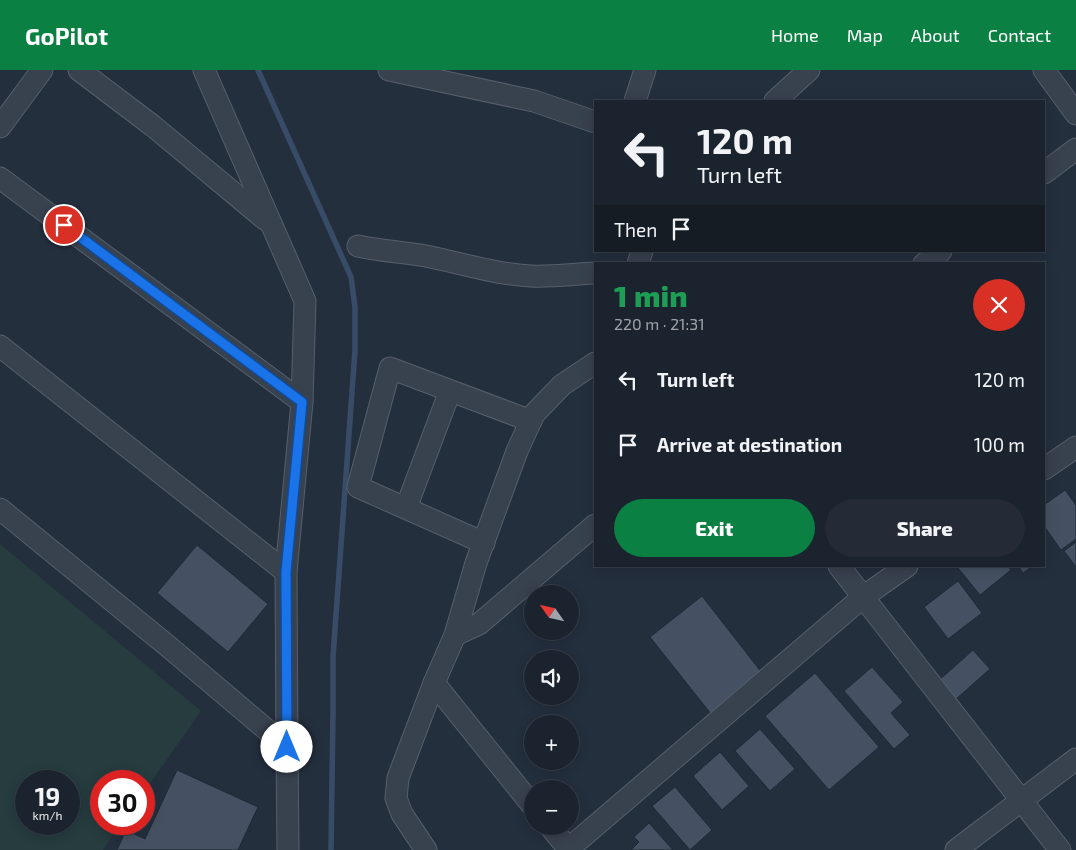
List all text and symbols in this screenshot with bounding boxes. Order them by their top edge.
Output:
text: GoPilot [25,21,108,50]
text: Home [771,24,819,46]
text: Map [847,24,883,46]
text: About [911,24,960,46]
text: Contact [988,24,1051,46]
text: 120 m [697,119,793,161]
icon: left [614,120,679,185]
text: Turn left [697,161,782,187]
pin [43,204,85,246]
icon: arrive [50,211,78,239]
icon: arrive [667,215,695,243]
text: Then [614,218,657,241]
text: 1 min [614,277,688,313]
button: close [973,279,1025,331]
text: 220 m · 21:31 [614,314,705,333]
icon: left [614,366,642,394]
text: Turn left [657,368,734,391]
text: 120 m [974,368,1025,391]
icon: arrive [614,431,642,459]
text: Arrive at destination [657,433,842,456]
text: 100 m [974,433,1025,456]
button: Exit [614,499,815,557]
button: Share [825,499,1025,557]
north arrow [524,585,579,640]
map controls [524,585,579,835]
button: sound [524,650,579,705]
button: + [524,715,579,770]
position arrow [260,720,312,772]
speed limit sign: 30 [90,770,155,835]
button: − [524,780,579,835]
text: 19 [35,781,60,811]
text: km/h [33,808,62,822]

